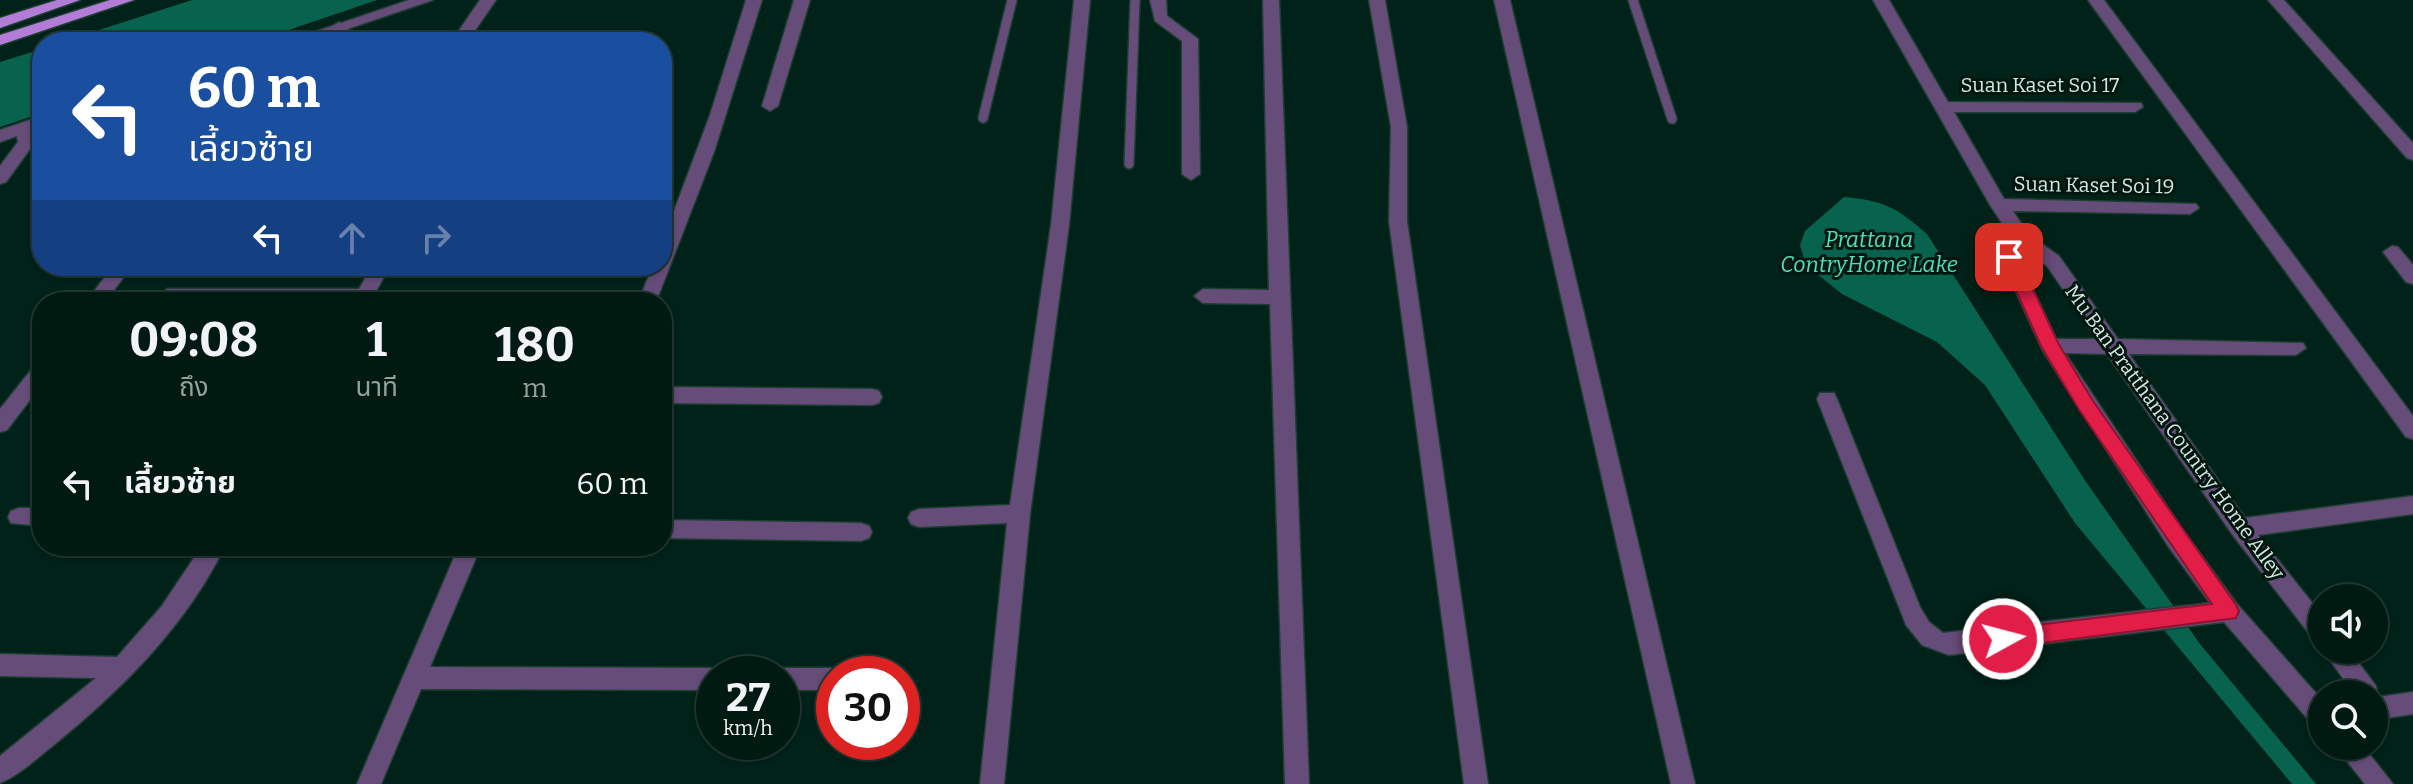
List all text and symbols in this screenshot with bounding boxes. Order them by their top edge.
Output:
text: 60 m [188,55,320,122]
icon: left [56,64,160,168]
street label: Suan Kaset Soi 17 [1961,73,2119,97]
text: เลี้ยวซ้าย [188,127,314,171]
street label: Suan Kaset Soi 19 [2013,172,2175,198]
icon: left [246,216,290,260]
icon: ahead [330,216,374,260]
icon: right [414,216,458,260]
pin [1975,223,2043,291]
water label: Prattana ContryHome Lake [1780,226,1958,278]
icon: arrive [1987,235,2031,279]
street label: Mu Ban Pratthana Country Home Alley [2060,280,2290,584]
text: 09:08 [129,311,258,369]
text: 1 [366,311,387,369]
text: 180 [495,316,575,374]
text: ถึง [179,372,209,403]
text: นาที [355,372,398,403]
text: m [523,373,547,404]
icon: left [56,462,100,506]
text: เลี้ยวซ้าย [124,465,236,501]
text: 60 m [577,466,648,502]
map controls [2308,584,2388,760]
button: sound [2308,584,2388,664]
position arrow [1961,597,2045,681]
speed limit sign: 30 [816,656,920,760]
text: 27 [726,674,770,722]
button: search [2308,680,2388,760]
text: km/h [723,716,773,740]

